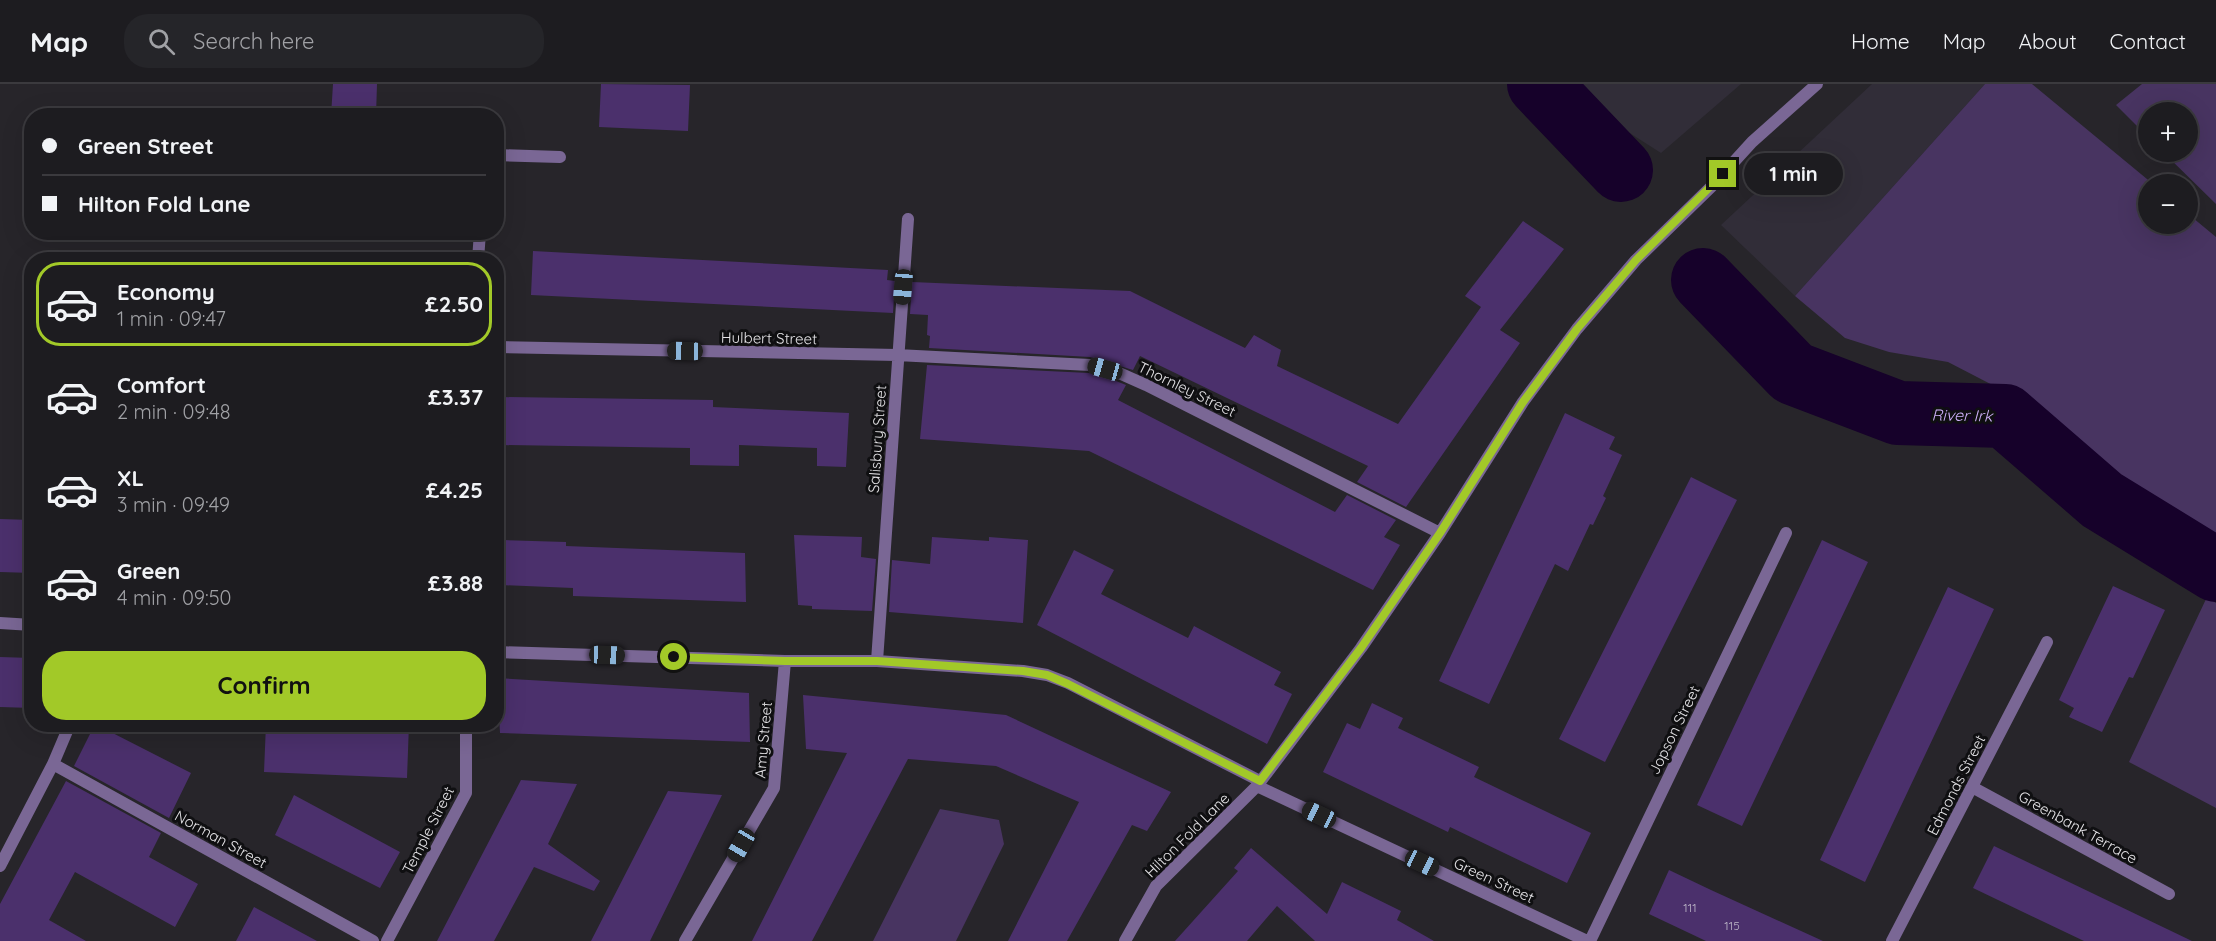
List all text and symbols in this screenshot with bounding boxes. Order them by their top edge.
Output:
search box [124,14,544,68]
text: Map [30,24,88,59]
icon: search [145,25,178,58]
text: Search here [193,27,315,55]
text: Home [1851,28,1910,54]
text: Map [1943,28,1986,54]
text: About [2019,28,2077,54]
text: Contact [2110,28,2186,54]
map controls [2138,102,2198,234]
button: + [2138,102,2198,162]
text: Green Street [78,132,214,160]
callout: 1 min [1744,153,1843,195]
route end [1709,160,1736,187]
text: 1 min [1769,161,1818,186]
button: − [2138,174,2198,234]
text: Hilton Fold Lane [78,190,251,218]
car [892,268,914,306]
icon: car [45,277,99,331]
text: Economy [117,278,215,306]
text: £2.50 [425,290,483,318]
text: 1 min · 09:47 [117,306,226,331]
street label: Hulbert Street [721,328,817,348]
car [667,342,703,360]
car [1085,355,1125,383]
street label: Thornley Street [1135,357,1239,421]
icon: car [45,370,99,424]
text: Comfort [117,371,206,399]
text: £3.37 [428,383,483,411]
street label: Salisbury Street [864,384,890,494]
text: 2 min · 09:48 [117,399,231,424]
water label: River Irk [1931,404,1994,426]
icon: car [45,463,99,517]
text: XL [117,464,144,492]
text: £4.25 [426,476,483,504]
text: 3 min · 09:49 [117,492,230,517]
icon: car [45,556,99,610]
text: Green [117,557,180,585]
text: £3.88 [428,569,483,597]
text: 4 min · 09:50 [117,585,232,610]
route start [660,643,687,670]
car [589,645,625,665]
button: Confirm [42,651,486,720]
street label: Jopson Street [1644,682,1704,778]
street label: Amy Street [750,701,776,779]
street label: Edmonds Street [1923,732,1989,838]
street label: Temple Street [398,783,458,877]
street label: Greenbank Terrace [2015,786,2141,868]
street label: Hilton Fold Lane [1141,789,1233,881]
car [1299,799,1339,831]
street label: Norman Street [172,806,270,872]
car [724,825,758,865]
car [1402,847,1442,879]
street label: Green Street [1451,853,1537,907]
house number: 111 [1683,900,1697,915]
house number: 115 [1724,918,1740,933]

